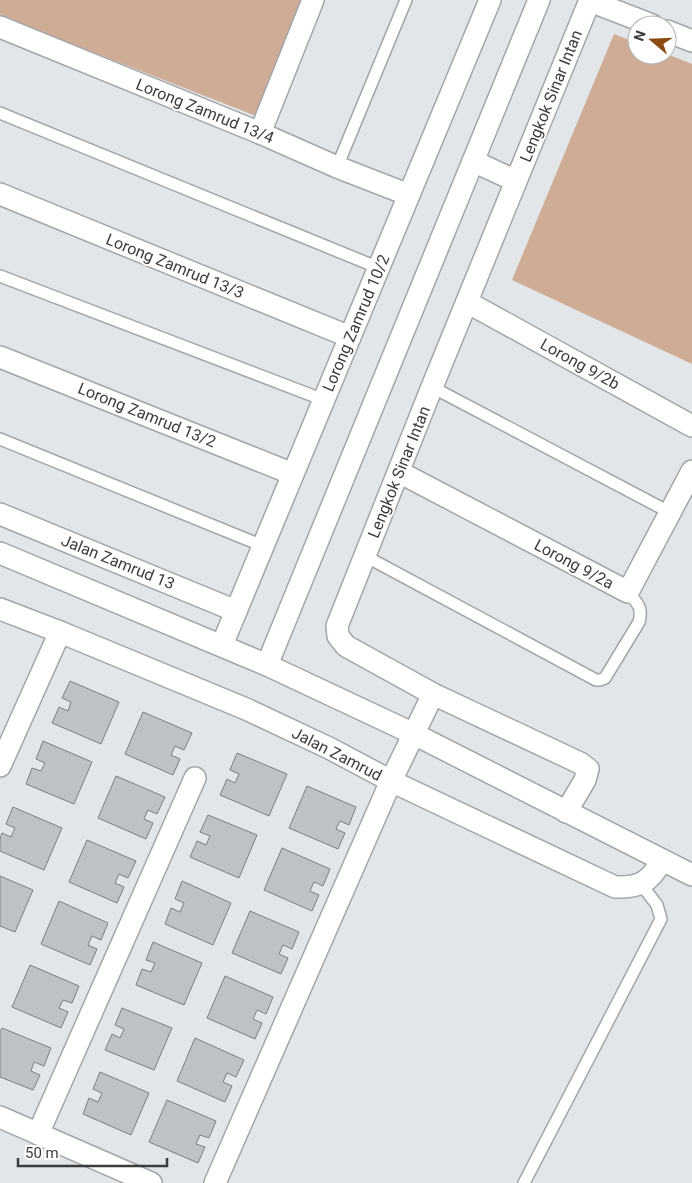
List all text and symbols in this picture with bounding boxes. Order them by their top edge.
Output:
north arrow [627,15,677,65]
street label: Lengkok Sinar Intan [516,27,586,165]
text: N [631,28,649,43]
street label: Lorong Zamrud 13/4 [133,75,277,147]
street label: Lorong Zamrud 13/3 [103,230,247,302]
street label: Lorong Zamrud 10/2 [319,252,393,394]
street label: Lorong 9/2b [537,334,623,394]
street label: Lorong Zamrud 13/2 [75,379,219,451]
street label: Lengkok Sinar Intan [364,403,434,541]
street label: Jalan Zamrud 13 [59,531,177,593]
street label: Lorong 9/2a [531,535,617,593]
street label: Jalan Zamrud [289,723,385,785]
scale bar [18,1136,166,1168]
text: 50 m [25,1144,59,1162]

